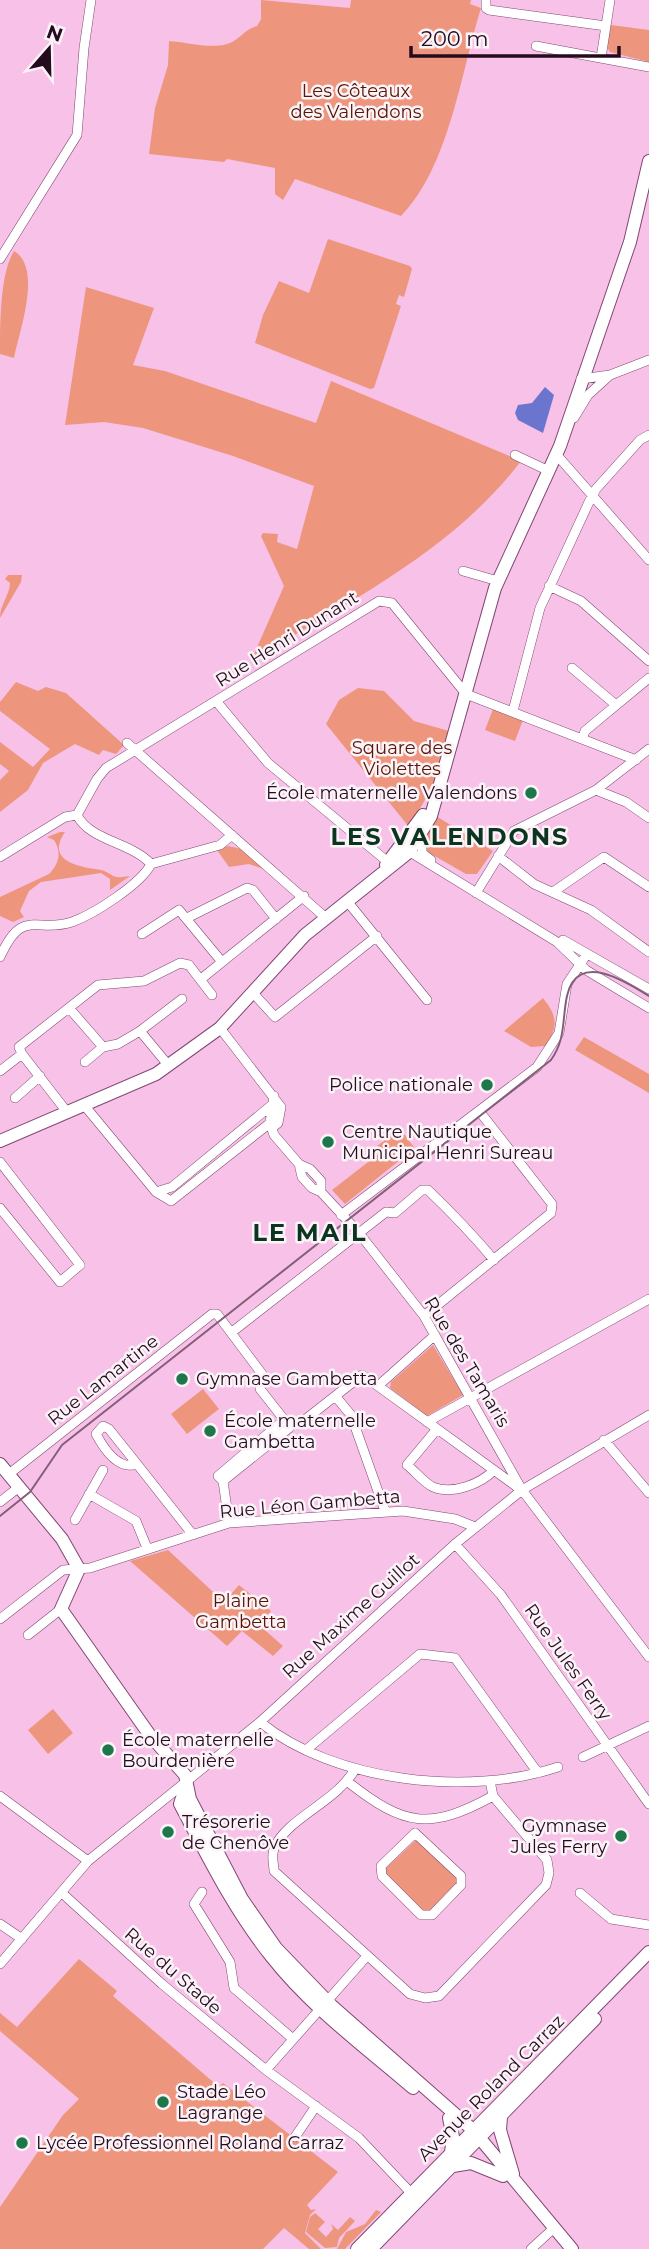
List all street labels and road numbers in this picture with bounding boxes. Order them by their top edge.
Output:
street label: Rue Henri Dunant [212,586,362,692]
street label: Rue des Tamaris [419,1293,515,1431]
street label: Rue Lamartine [43,1330,163,1430]
street label: Rue Léon Gambetta [219,1485,401,1523]
street label: Rue Maxime Guillot [278,1549,424,1683]
street label: Rue Jules Ferry [520,1600,616,1725]
street label: Rue du Stade [120,1923,226,2019]
street label: Avenue Roland Carraz [413,2010,569,2166]

